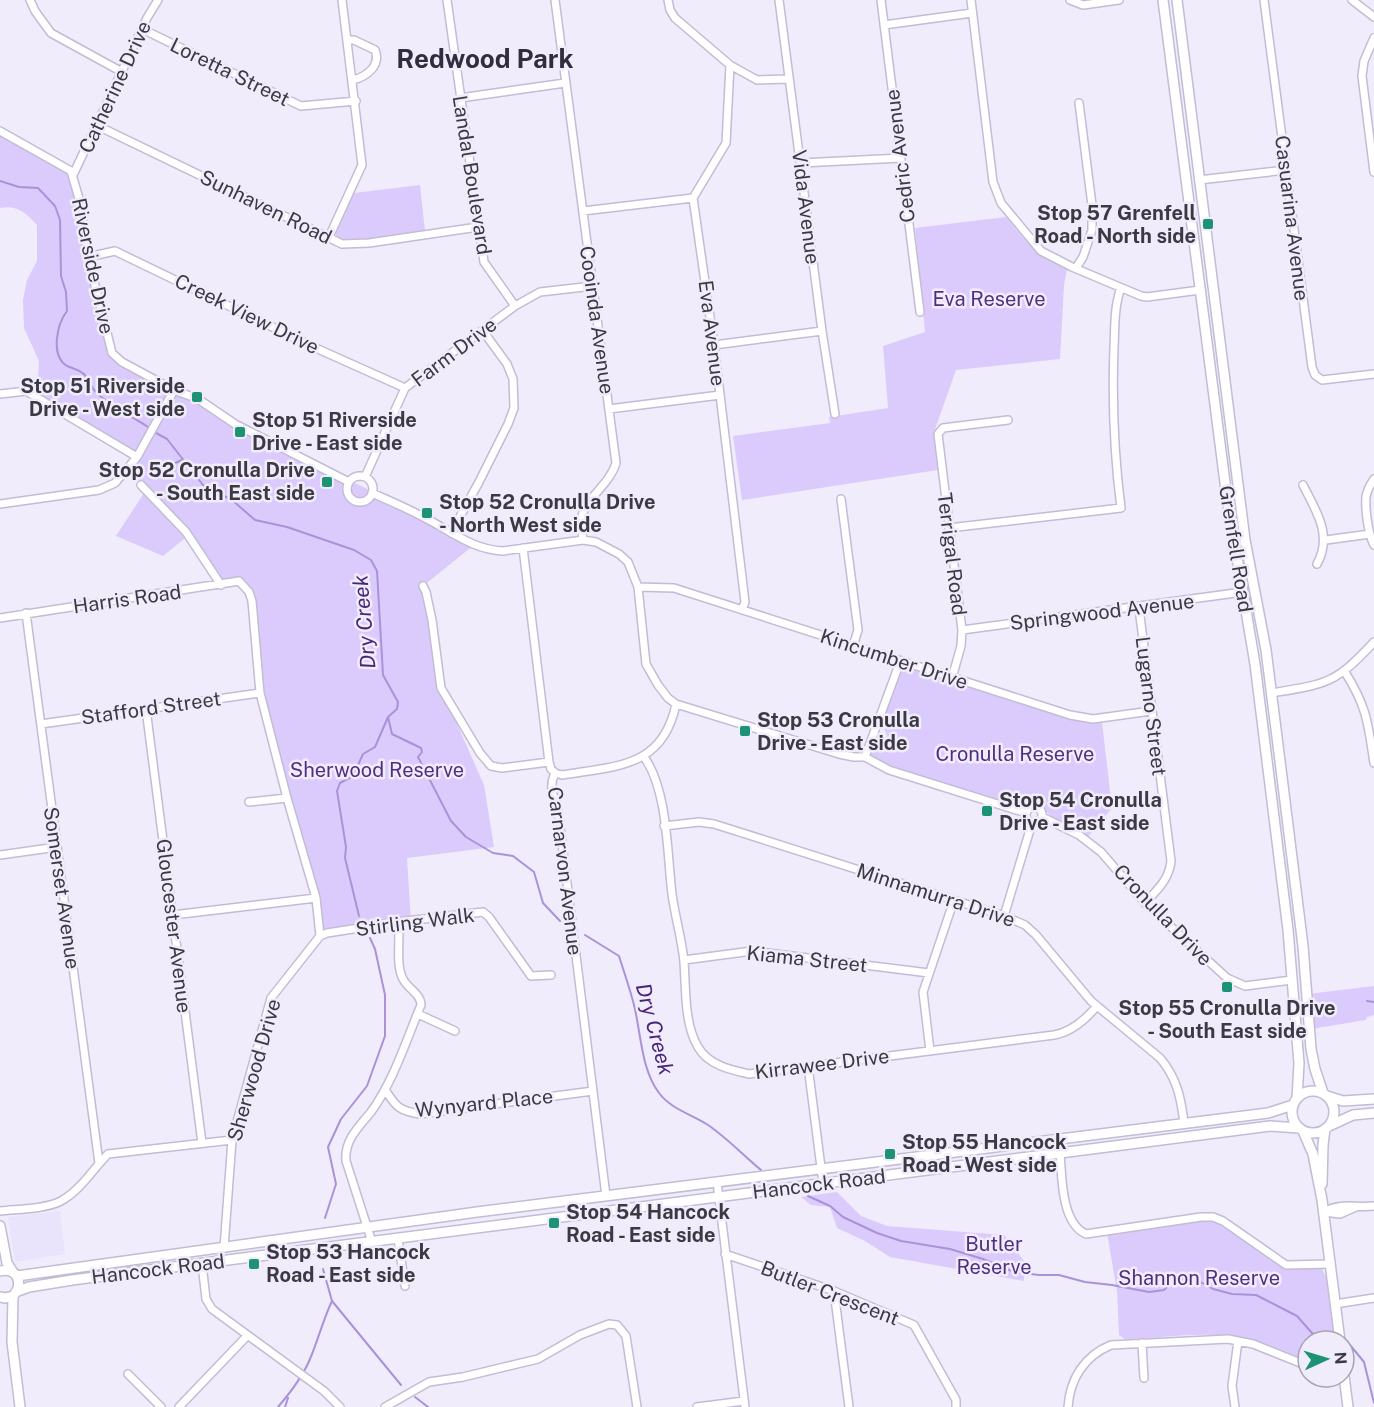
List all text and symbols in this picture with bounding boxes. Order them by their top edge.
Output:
street label: Catherine Drive [74,17,156,157]
street label: Loretta Street [166,33,294,111]
district label: Redwood Park [396,43,574,74]
street label: Cedric Avenue [880,88,920,224]
street label: Landal Boulevard [448,93,496,257]
street label: Casuarina Avenue [1270,134,1314,302]
street label: Vida Avenue [787,148,825,266]
street label: Sunhaven Road [196,165,336,249]
street label: Riverside Drive [67,196,119,336]
place label: Stop 57 Grenfell Road - North side [1034,201,1196,248]
marker: Stop 57 Grenfell Road - North side [1201,217,1215,231]
street label: Cooinda Avenue [575,244,619,396]
street label: Creek View Drive [171,269,323,359]
street label: Eva Avenue [694,279,730,387]
park label: Eva Reserve [932,287,1046,311]
street label: Farm Drive [407,312,501,392]
place label: Stop 51 Riverside Drive - West side [20,374,185,421]
marker: Stop 51 Riverside Drive - West side [190,390,204,404]
place label: Stop 51 Riverside Drive - East side [252,408,417,455]
marker: Stop 51 Riverside Drive - East side [233,425,247,439]
place label: Stop 52 Cronulla Drive - South East side [99,458,315,505]
marker: Stop 52 Cronulla Drive - South East side [320,475,334,489]
street label: Grenfell Road [1214,484,1258,614]
place label: Stop 52 Cronulla Drive - North West side [439,490,655,537]
street label: Terrigal Road [933,491,971,617]
marker: Stop 52 Cronulla Drive - North West side [420,506,434,520]
water label: Dry Creek [347,573,381,670]
street label: Harris Road [71,580,183,618]
street label: Springwood Avenue [1008,589,1196,635]
street label: Kincumber Drive [817,624,971,694]
street label: Lugarno Street [1131,635,1171,777]
street label: Stafford Street [80,686,222,730]
place label: Stop 53 Cronulla Drive - East side [757,708,920,755]
marker: Stop 53 Cronulla Drive - East side [738,724,752,738]
park label: Cronulla Reserve [936,742,1094,766]
park label: Sherwood Reserve [290,758,464,782]
street label: Carnarvon Avenue [543,785,587,957]
place label: Stop 54 Cronulla Drive - East side [999,788,1162,835]
marker: Stop 54 Cronulla Drive - East side [980,804,994,818]
street label: Somerset Avenue [39,805,85,971]
street label: Gloucester Avenue [151,838,197,1014]
street label: Minnamurra Drive [854,858,1018,932]
street label: Cronulla Drive [1109,859,1217,971]
street label: Stirling Walk [354,903,476,941]
street label: Kiama Street [745,941,869,977]
water label: Dry Creek [631,980,679,1078]
marker: Stop 55 Cronulla Drive - South East side [1220,980,1234,994]
street label: Sherwood Drive [222,996,286,1144]
place label: Stop 55 Cronulla Drive - South East side [1118,996,1336,1043]
street label: Kirrawee Drive [753,1044,891,1084]
street label: Wynyard Place [414,1084,554,1122]
place label: Stop 55 Hancock Road - West side [902,1130,1067,1177]
marker: Stop 55 Hancock Road - West side [883,1147,897,1161]
street label: Hancock Road [751,1164,887,1204]
place label: Stop 54 Hancock Road - East side [566,1200,731,1247]
marker: Stop 54 Hancock Road - East side [547,1216,561,1230]
park label: Butler Reserve [956,1232,1032,1279]
place label: Stop 53 Hancock Road - East side [266,1240,431,1287]
street label: Hancock Road [90,1249,226,1289]
street label: Butler Crescent [757,1256,903,1330]
marker: Stop 53 Hancock Road - East side [247,1257,261,1271]
park label: Shannon Reserve [1118,1266,1280,1290]
north arrow [1296,1329,1356,1389]
text: N [1331,1351,1350,1365]

